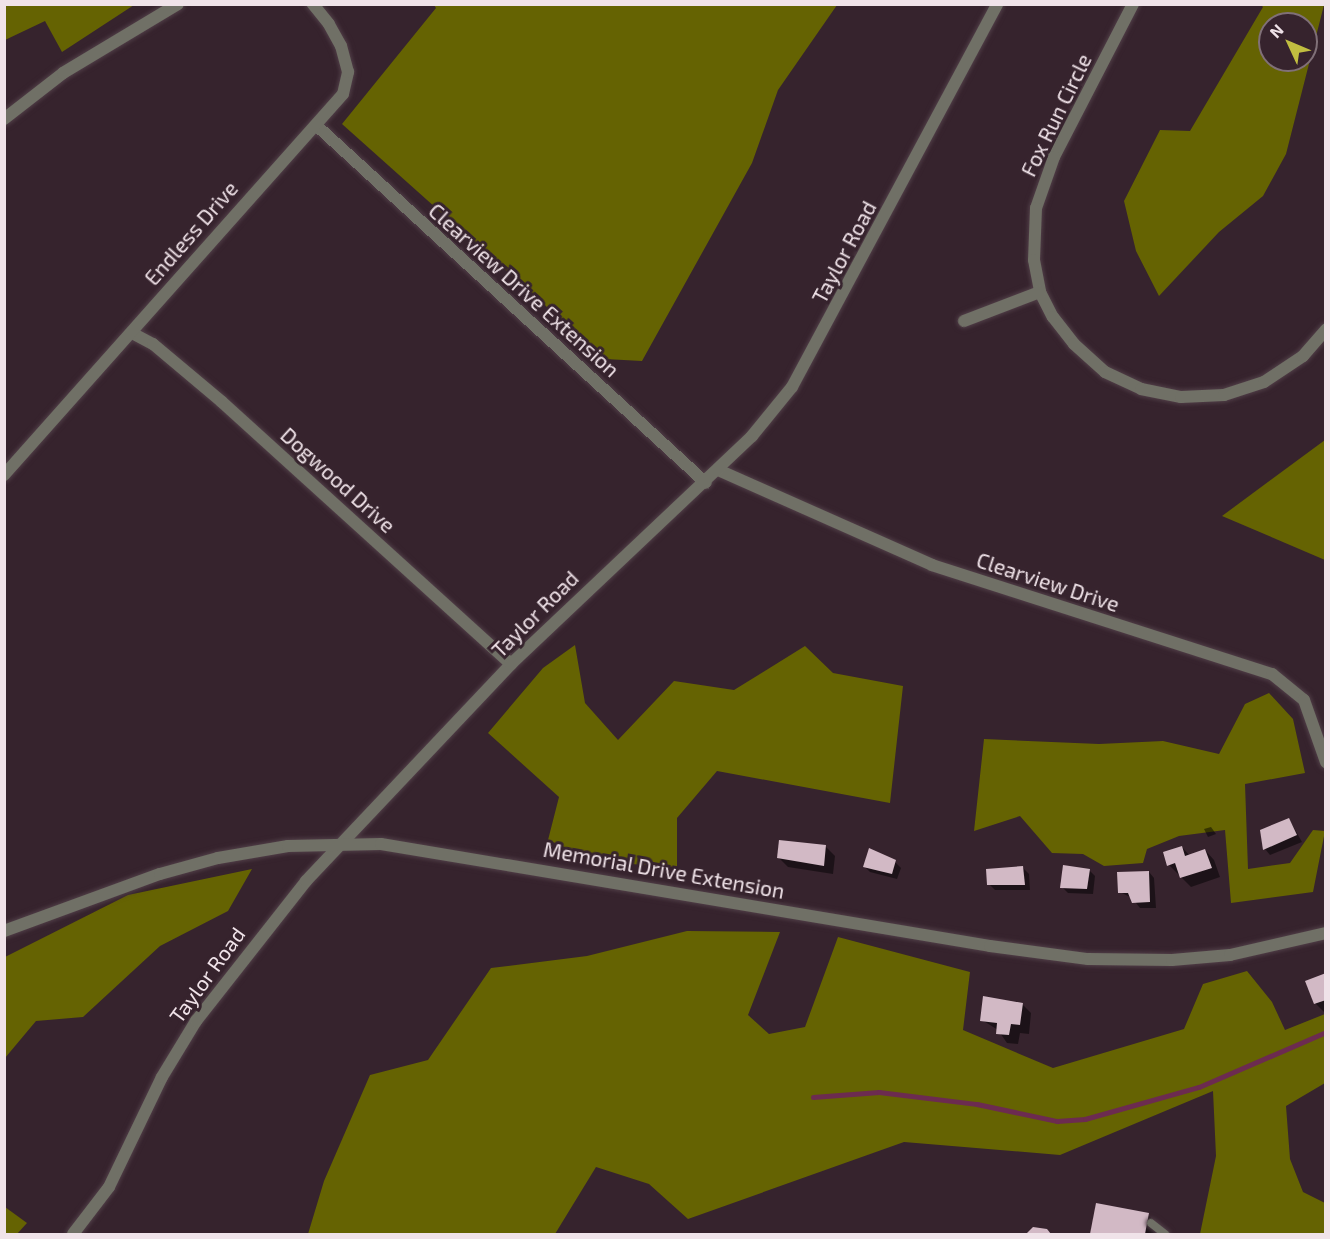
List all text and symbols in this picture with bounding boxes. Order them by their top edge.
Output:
north arrow [1258,12,1318,72]
text: N [1265,20,1287,41]
street label: Fox Run Circle [1015,50,1097,180]
street label: Endless Drive [139,176,243,290]
street label: Taylor Road [806,196,882,308]
street label: Clearview Drive Extension [423,198,625,382]
street label: Dogwood Drive [276,422,400,538]
street label: Clearview Drive [973,547,1123,617]
street label: Taylor Road [486,565,584,663]
street label: Memorial Drive Extension [541,836,787,904]
street label: Taylor Road [164,922,250,1028]

